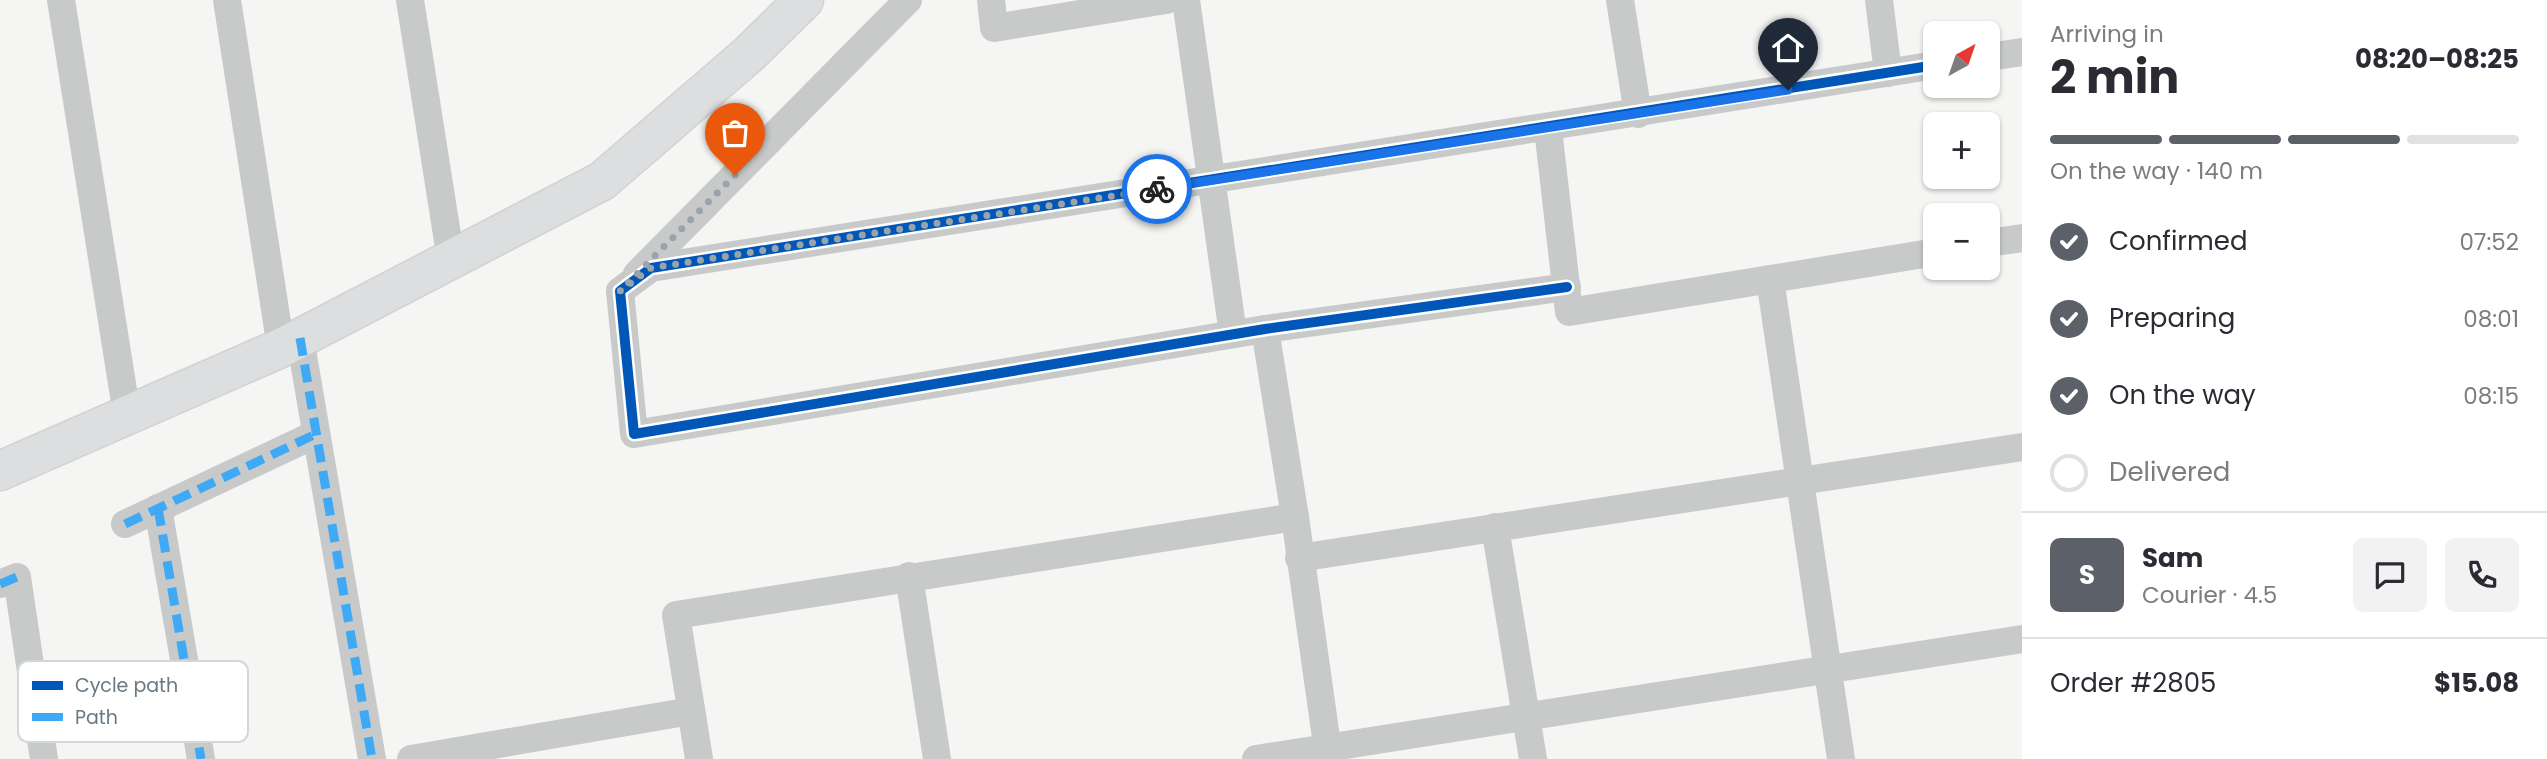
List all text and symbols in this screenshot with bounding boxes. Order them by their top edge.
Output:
pin [1758,18,1818,90]
text: Arriving in [2050,18,2164,50]
north arrow [1923,21,2000,98]
map controls [1923,21,2000,280]
icon: home [1769,29,1807,67]
text: 08:20–08:25 [2355,41,2519,77]
text: 2 min [2050,45,2179,109]
pin [705,103,765,175]
button: + [1923,112,2000,189]
icon: bag [716,114,754,152]
courier [1122,154,1192,224]
text: On the way · 140 m [2050,155,2263,187]
icon: bike [1138,170,1176,208]
button: − [1923,203,2000,280]
icon: check [2050,223,2088,261]
text: Confirmed [2109,223,2247,259]
text: 07:52 [2459,226,2519,258]
icon: check [2050,300,2088,338]
text: Preparing [2109,300,2235,336]
text: 08:01 [2463,303,2519,335]
icon: check [2050,377,2088,415]
text: On the way [2109,377,2256,413]
text: 08:15 [2463,380,2519,412]
text: Delivered [2109,454,2230,490]
button: chat [2353,538,2427,612]
button: phone [2445,538,2519,612]
text: Sam [2142,540,2203,576]
text: S [2079,557,2095,593]
text: Courier · 4.5 [2142,579,2277,611]
legend [18,661,248,742]
text: Order #2805 [2050,665,2216,701]
text: $15.08 [2434,665,2519,701]
text: Cycle path [75,672,178,699]
text: Path [75,704,118,731]

